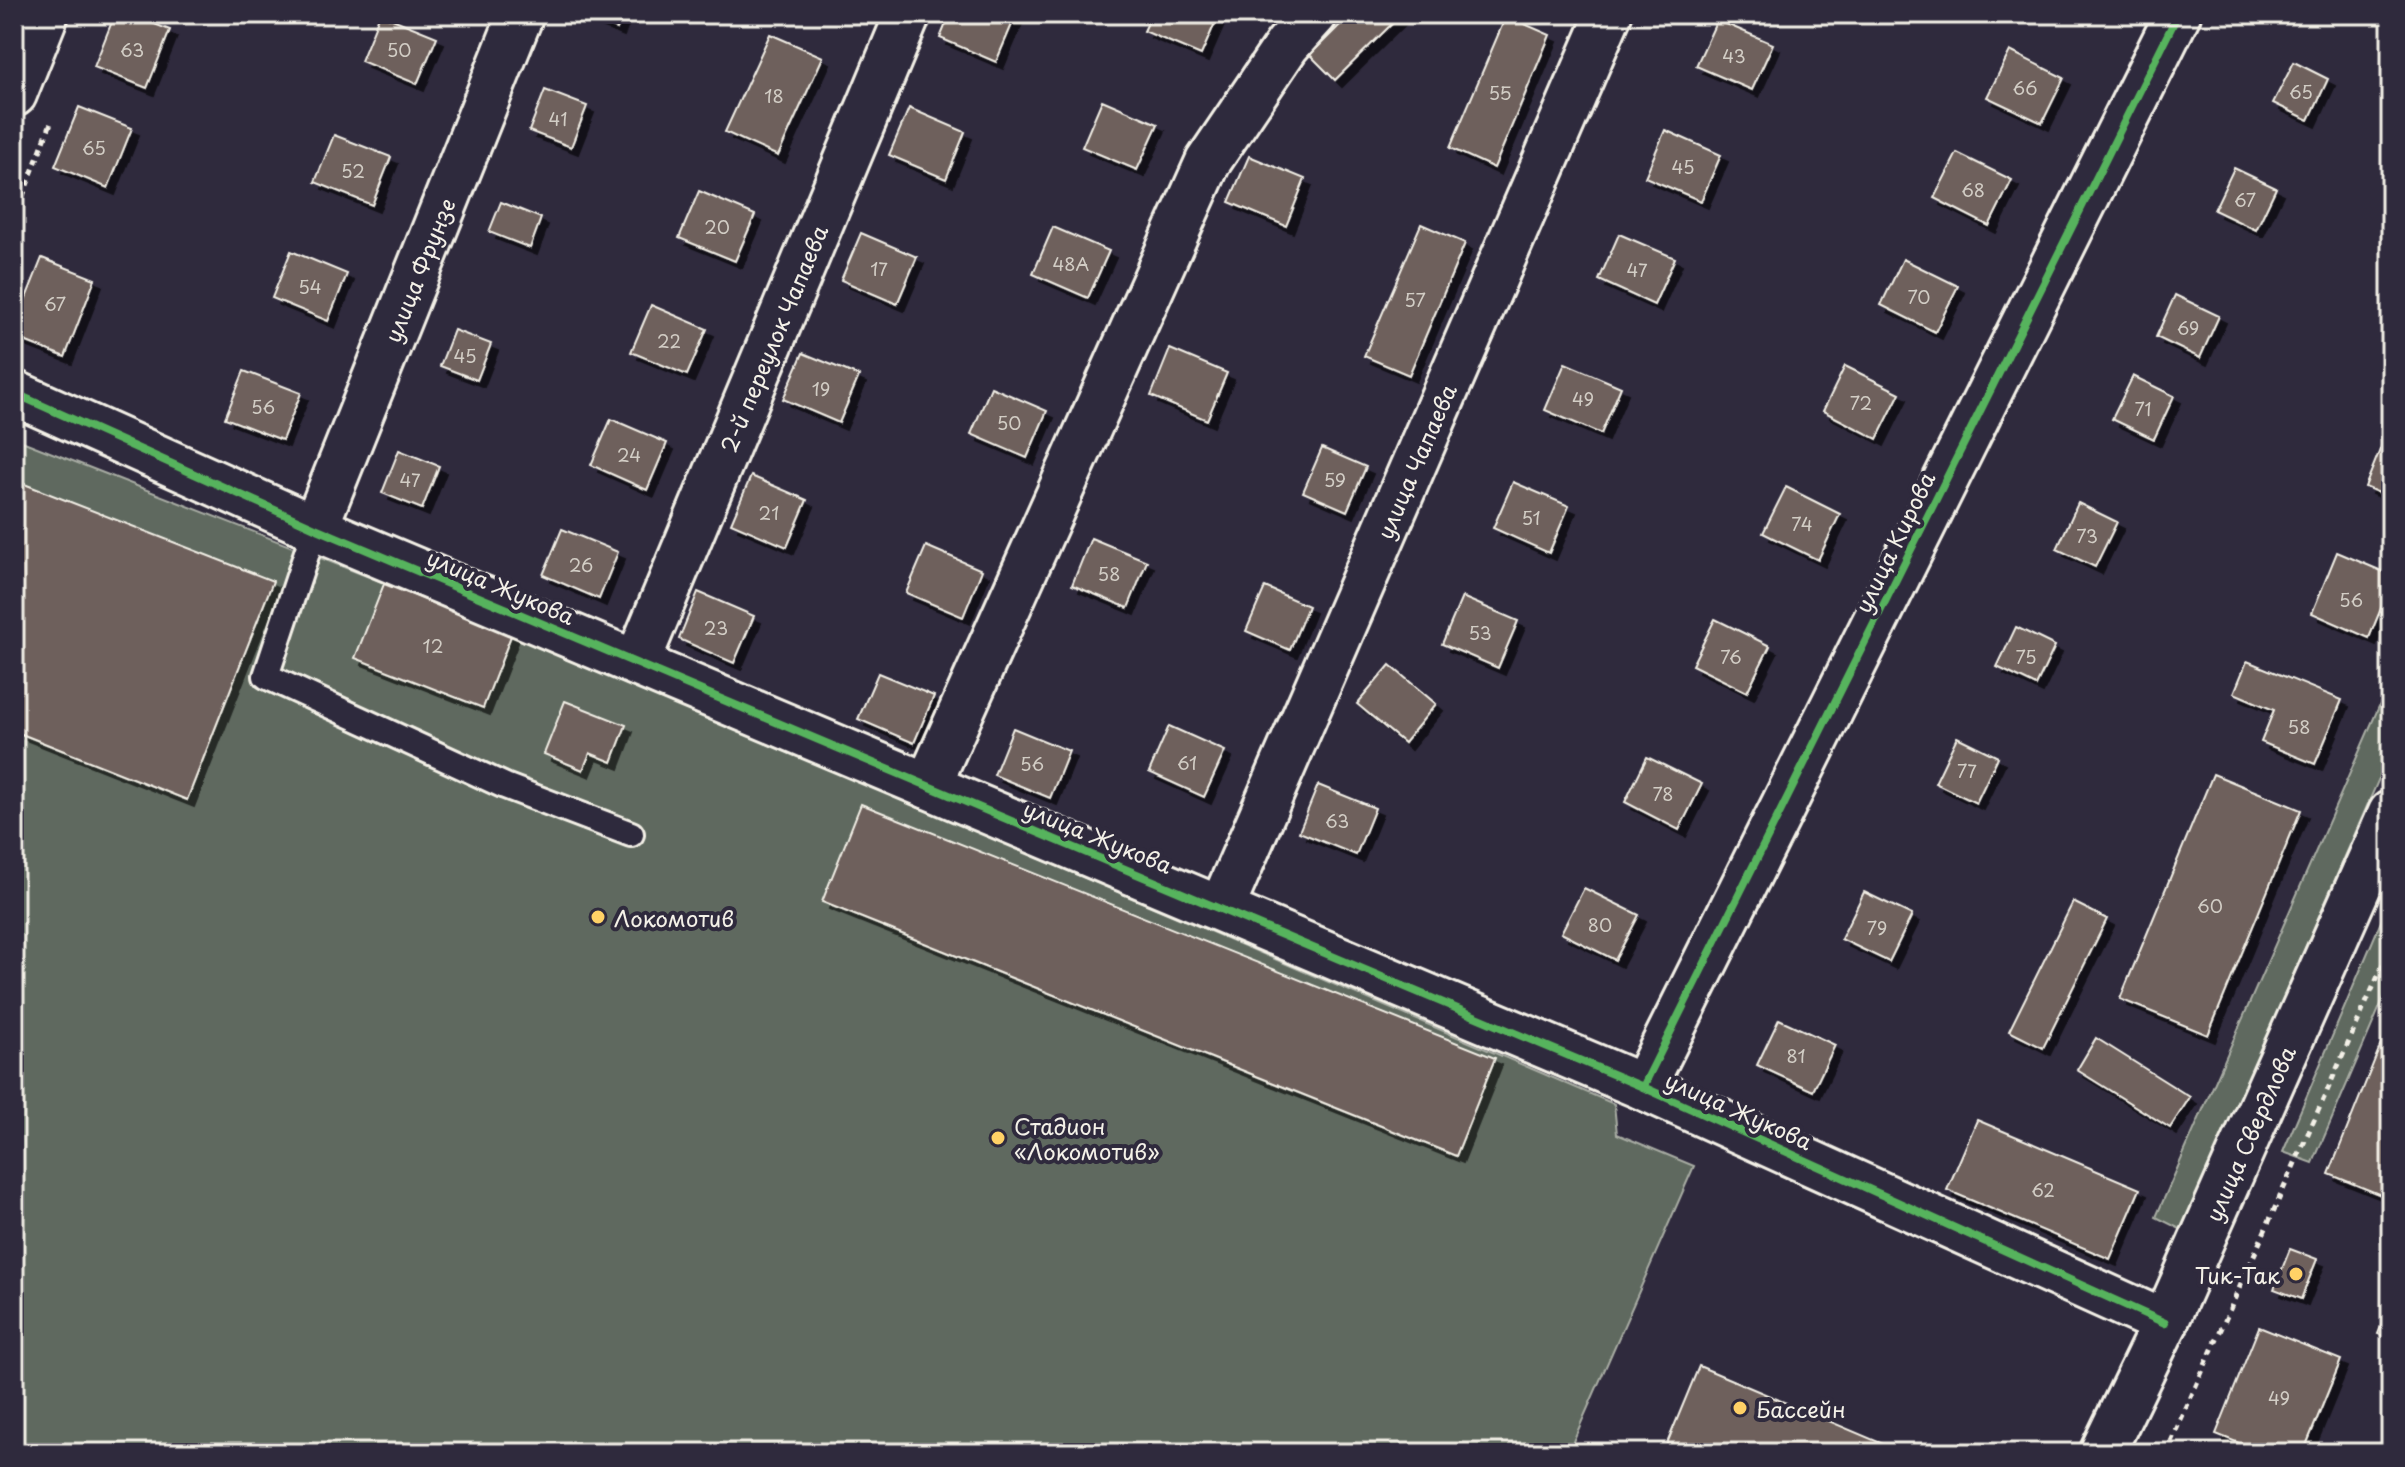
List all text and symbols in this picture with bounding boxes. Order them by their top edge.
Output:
house number: 63 [120,36,144,63]
house number: 50 [387,36,411,63]
house number: 43 [1722,42,1746,69]
house number: 66 [2013,74,2037,101]
house number: 65 [2289,78,2313,105]
house number: 55 [1488,79,1512,106]
house number: 18 [764,82,784,109]
house number: 41 [549,105,567,132]
house number: 65 [82,134,106,161]
house number: 45 [1672,153,1695,180]
house number: 52 [341,157,365,184]
house number: 68 [1961,176,1985,203]
house number: 67 [2234,186,2256,213]
street label: улица Фрунзе [375,193,462,347]
house number: 20 [704,213,730,240]
street label: 2-й переулок Чапаева [710,219,835,457]
house number: 48А [1053,250,1090,277]
house number: 17 [870,255,888,282]
house number: 47 [1626,256,1648,283]
house number: 54 [298,273,322,300]
house number: 70 [1908,283,1930,310]
house number: 57 [1404,286,1426,313]
house number: 67 [44,290,66,317]
house number: 69 [2177,314,2199,341]
house number: 22 [657,327,681,354]
house number: 45 [454,342,477,369]
house number: 19 [812,375,830,402]
street label: улица Чапаева [1367,378,1464,544]
house number: 49 [1572,385,1594,412]
house number: 72 [1850,389,1872,416]
house number: 56 [251,393,275,420]
house number: 71 [2135,395,2151,422]
house number: 50 [997,409,1021,436]
house number: 24 [617,441,641,468]
house number: 47 [399,466,421,493]
house number: 59 [1324,466,1346,493]
street label: улица Кирова [1846,466,1943,618]
house number: 21 [759,499,779,526]
house number: 51 [1521,504,1541,531]
house number: 74 [1791,510,1813,537]
house number: 73 [2076,522,2098,549]
street label: улица Жукова [422,540,580,632]
house number: 26 [569,551,593,578]
house number: 58 [1098,560,1120,587]
house number: 56 [2339,586,2363,613]
house number: 23 [704,614,728,641]
house number: 53 [1468,619,1492,646]
house number: 12 [423,632,443,659]
house number: 76 [1720,643,1742,670]
house number: 75 [2016,643,2037,670]
house number: 58 [2288,713,2310,740]
house number: 61 [1177,749,1197,776]
house number: 56 [1020,750,1044,777]
house number: 77 [1957,757,1977,784]
house number: 78 [1653,780,1674,807]
street label: улица Жукова [1019,791,1178,881]
house number: 63 [1325,807,1349,834]
house number: 60 [2197,892,2223,919]
place label: Локомотив [614,901,734,934]
marker: Локомотив [589,908,607,926]
house number: 80 [1588,911,1612,938]
house number: 79 [1867,914,1887,941]
street label: улица Свердлова [2196,1040,2303,1226]
house number: 81 [1786,1042,1806,1069]
street label: улица Жукова [1660,1063,1818,1157]
place label: Стадион «Локомотив» [1014,1109,1160,1167]
marker: Стадион «Локомотив» [989,1129,1007,1147]
house number: 62 [2031,1176,2055,1203]
place label: Тик-Так [2195,1258,2281,1291]
marker: Тик-Так [2287,1265,2305,1283]
house number: 49 [2268,1384,2290,1411]
place label: Бассейн [1756,1392,1846,1425]
marker: Бассейн [1731,1399,1749,1417]

